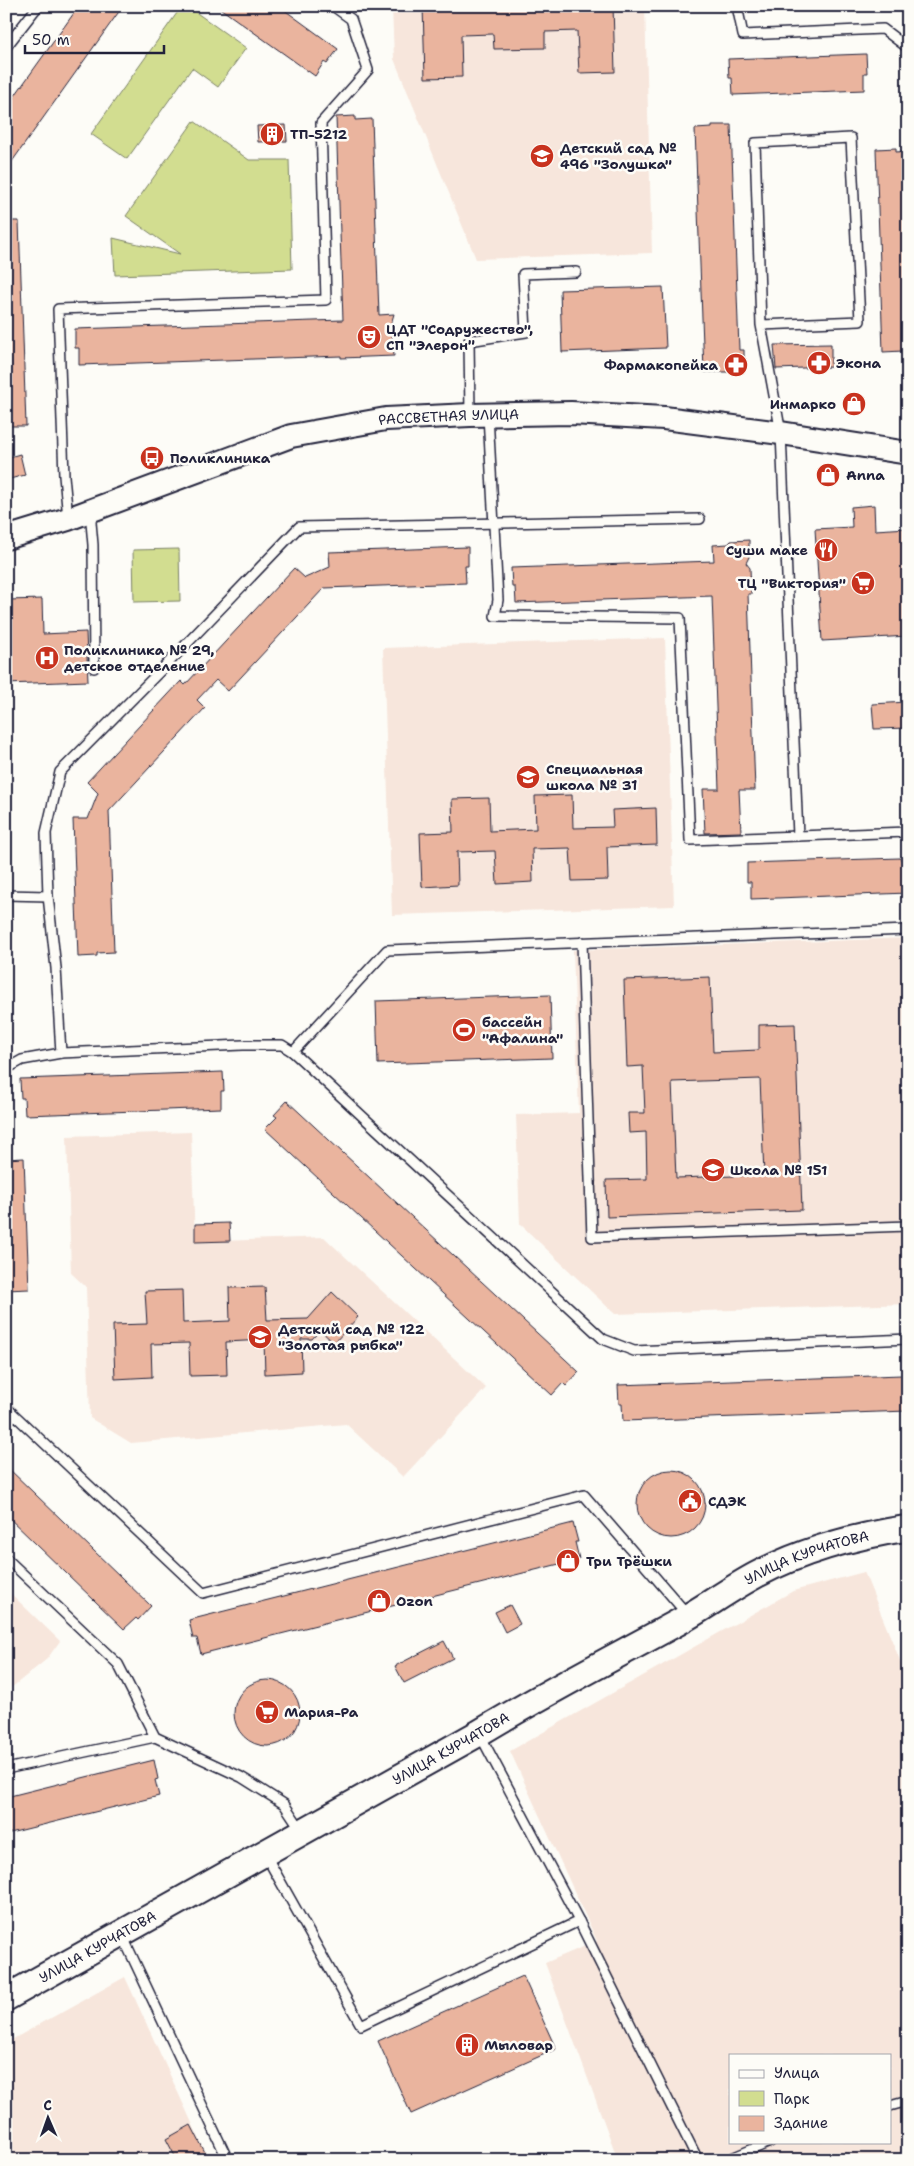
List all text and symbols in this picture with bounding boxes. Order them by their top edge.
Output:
scale bar [25,22,164,54]
text: 50 m [32,30,70,50]
building icon: ТП-5212 [259,121,285,147]
place label: ТП-5212 [290,125,348,143]
place label: Детский сад № 496 "Золушка" [560,139,677,173]
school or university icon: Детский сад № 496 "Золушка" [529,143,555,169]
place label: ЦДТ "Содружество", СП "Элерон" [386,320,533,354]
theatre icon: ЦДТ "Содружество", СП "Элерон" [356,324,382,350]
pharmacy icon: Экона [806,350,832,376]
pharmacy icon: Фармакопейка [723,352,749,378]
place label: Экона [836,354,881,372]
place label: Фармакопейка [604,356,718,374]
shop icon: Инмарко [841,391,867,417]
place label: Инмарко [770,395,836,413]
street label: РАССВЕТНАЯ УЛИЦА [377,405,519,429]
bus stop icon: Поликлиника [139,445,165,471]
place label: Поликлиника [170,449,271,467]
shop icon: Anna [815,462,841,488]
place label: Anna [846,466,885,484]
restaurant icon: Суши маке [813,537,839,563]
place label: Суши маке [726,541,808,559]
supermarket icon: ТЦ "Виктория" [850,570,876,596]
place label: ТЦ "Виктория" [738,574,846,592]
place label: Поликлиника № 29, детское отделение [64,641,215,675]
hospital icon: Поликлиника № 29, детское отделение [34,645,60,671]
place label: Специальная школа № 31 [546,760,643,794]
school or university icon: Специальная школа № 31 [515,764,541,790]
place label: бассейн "Афалина" [482,1013,563,1047]
sports icon: бассейн "Афалина" [451,1017,477,1043]
school or university icon: Школа № 151 [700,1157,726,1183]
place label: Школа № 151 [730,1161,827,1179]
place label: Детский сад № 122 "Золотая рыбка" [278,1320,425,1354]
school or university icon: Детский сад № 122 "Золотая рыбка" [247,1324,273,1350]
public building icon: СДЭК [677,1488,703,1514]
place label: СДЭК [708,1492,747,1510]
street label: УЛИЦА КУРЧАТОВА [741,1527,870,1589]
shop icon: Три Трёшки [555,1548,581,1574]
place label: Три Трёшки [586,1552,672,1570]
shop icon: Ozon [366,1588,392,1614]
place label: Ozon [396,1592,433,1610]
supermarket icon: Мария-Ра [254,1699,280,1725]
place label: Мария-Ра [284,1703,359,1721]
street label: УЛИЦА КУРЧАТОВА [389,1708,512,1789]
street label: УЛИЦА КУРЧАТОВА [36,1907,159,1987]
building icon: Мыловар [454,2032,480,2058]
place label: Мыловар [484,2036,553,2054]
legend [729,2054,892,2144]
text: Улица [774,2063,820,2083]
text: Парк [774,2089,810,2109]
north arrow [22,2094,72,2144]
text: С [43,2096,52,2114]
text: Здание [774,2113,828,2133]

